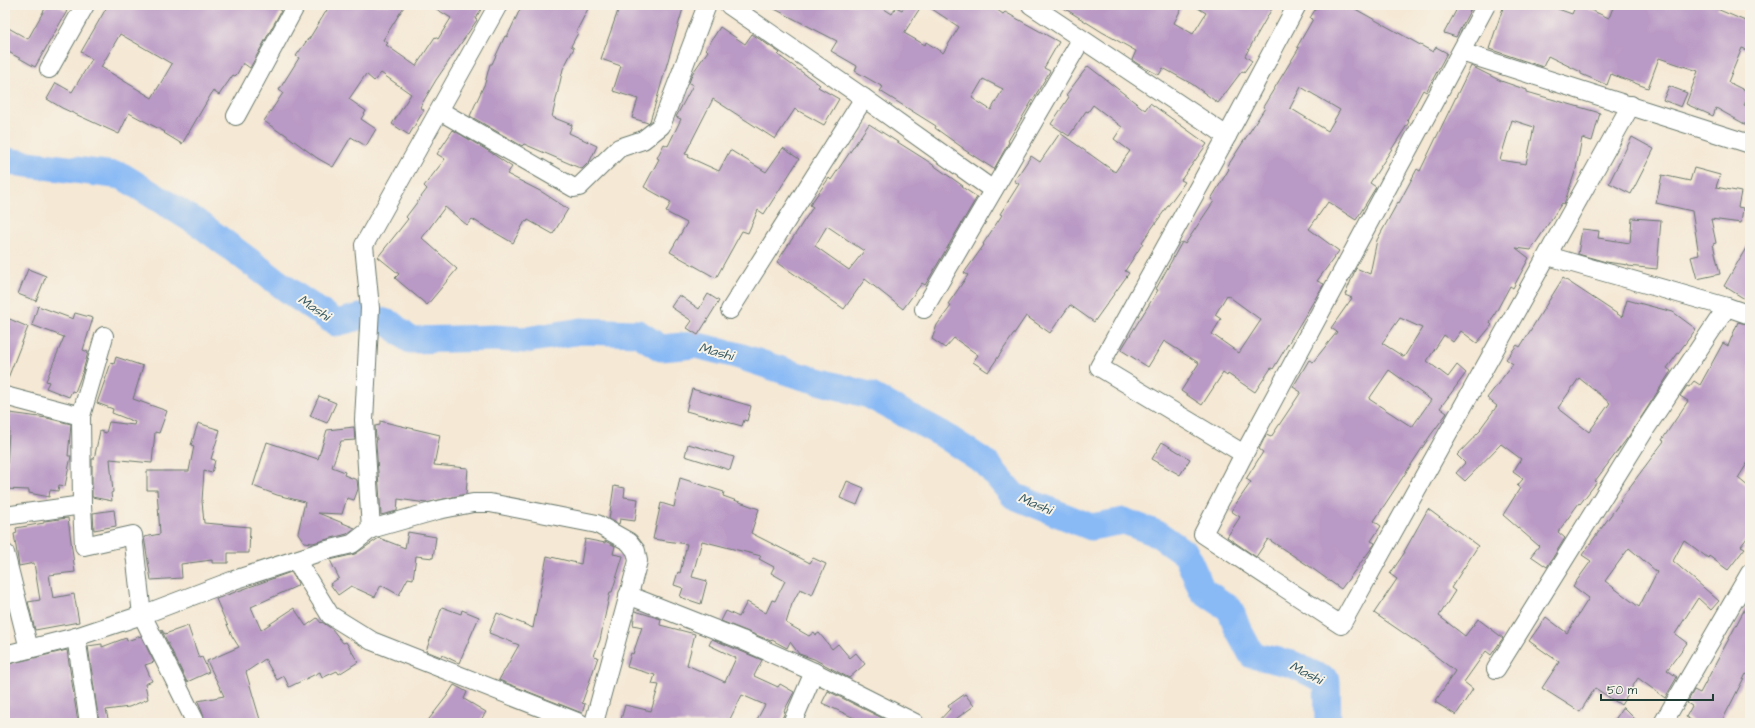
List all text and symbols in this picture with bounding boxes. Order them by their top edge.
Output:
water label: Mashi [294,290,336,327]
water label: Mashi [697,338,737,367]
water label: Mashi [1015,488,1057,521]
water label: Mashi [1286,656,1328,691]
scale bar [1601,676,1713,702]
text: 50 m [1607,682,1638,699]

